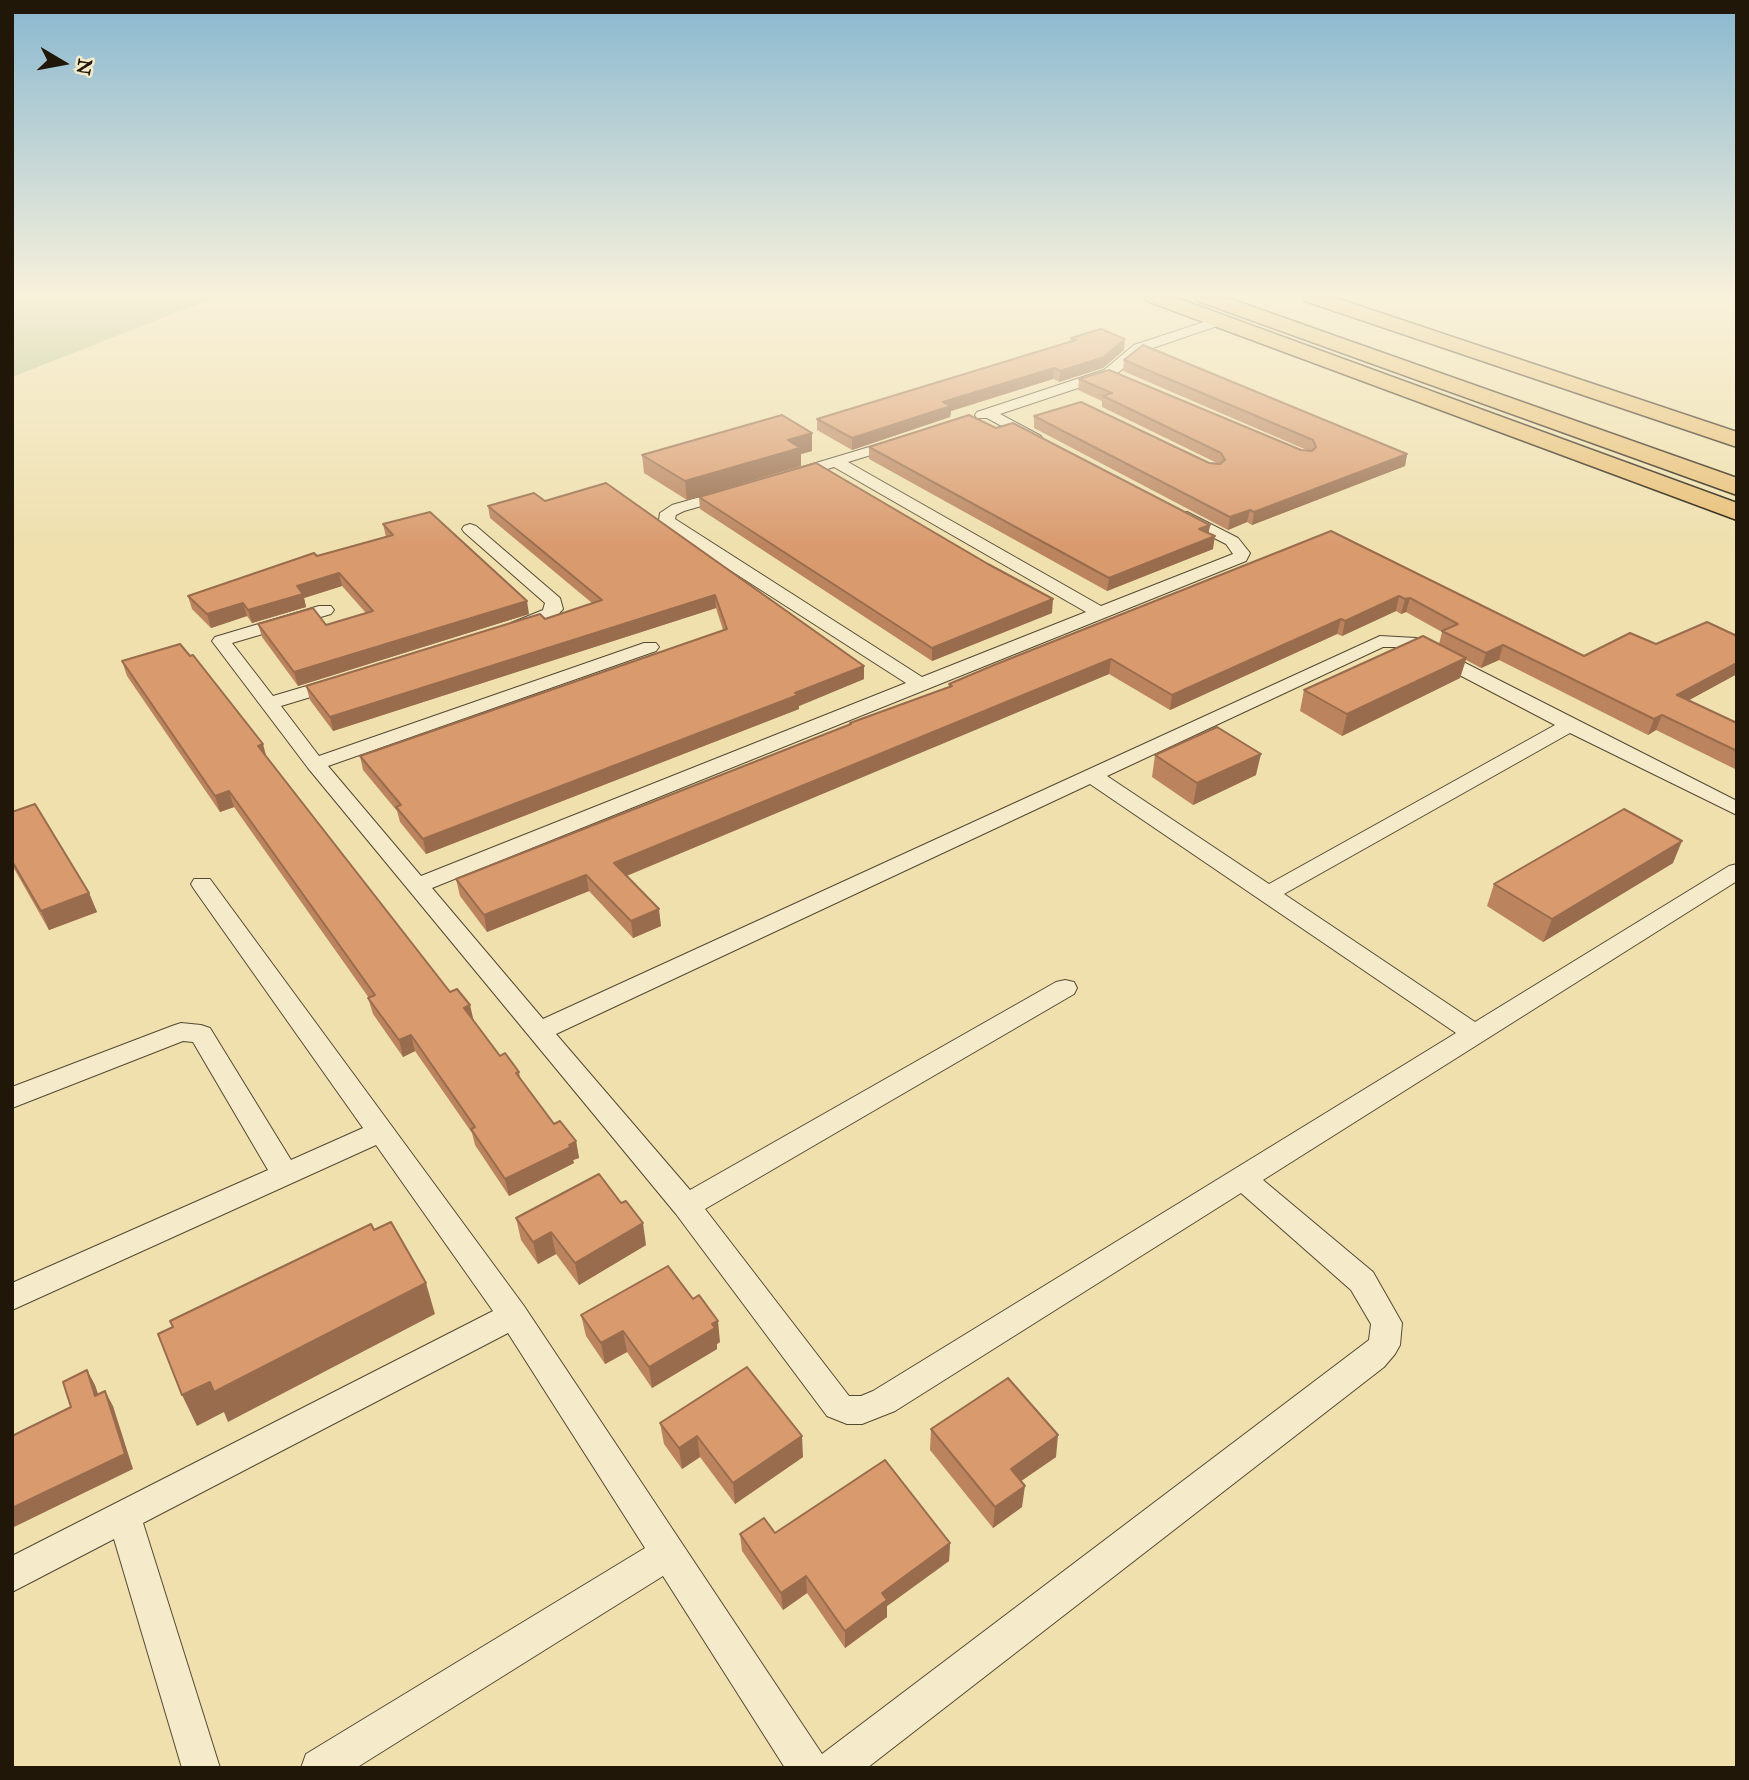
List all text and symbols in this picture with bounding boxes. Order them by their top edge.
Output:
north arrow [28,28,98,98]
text: N [71,57,97,77]

